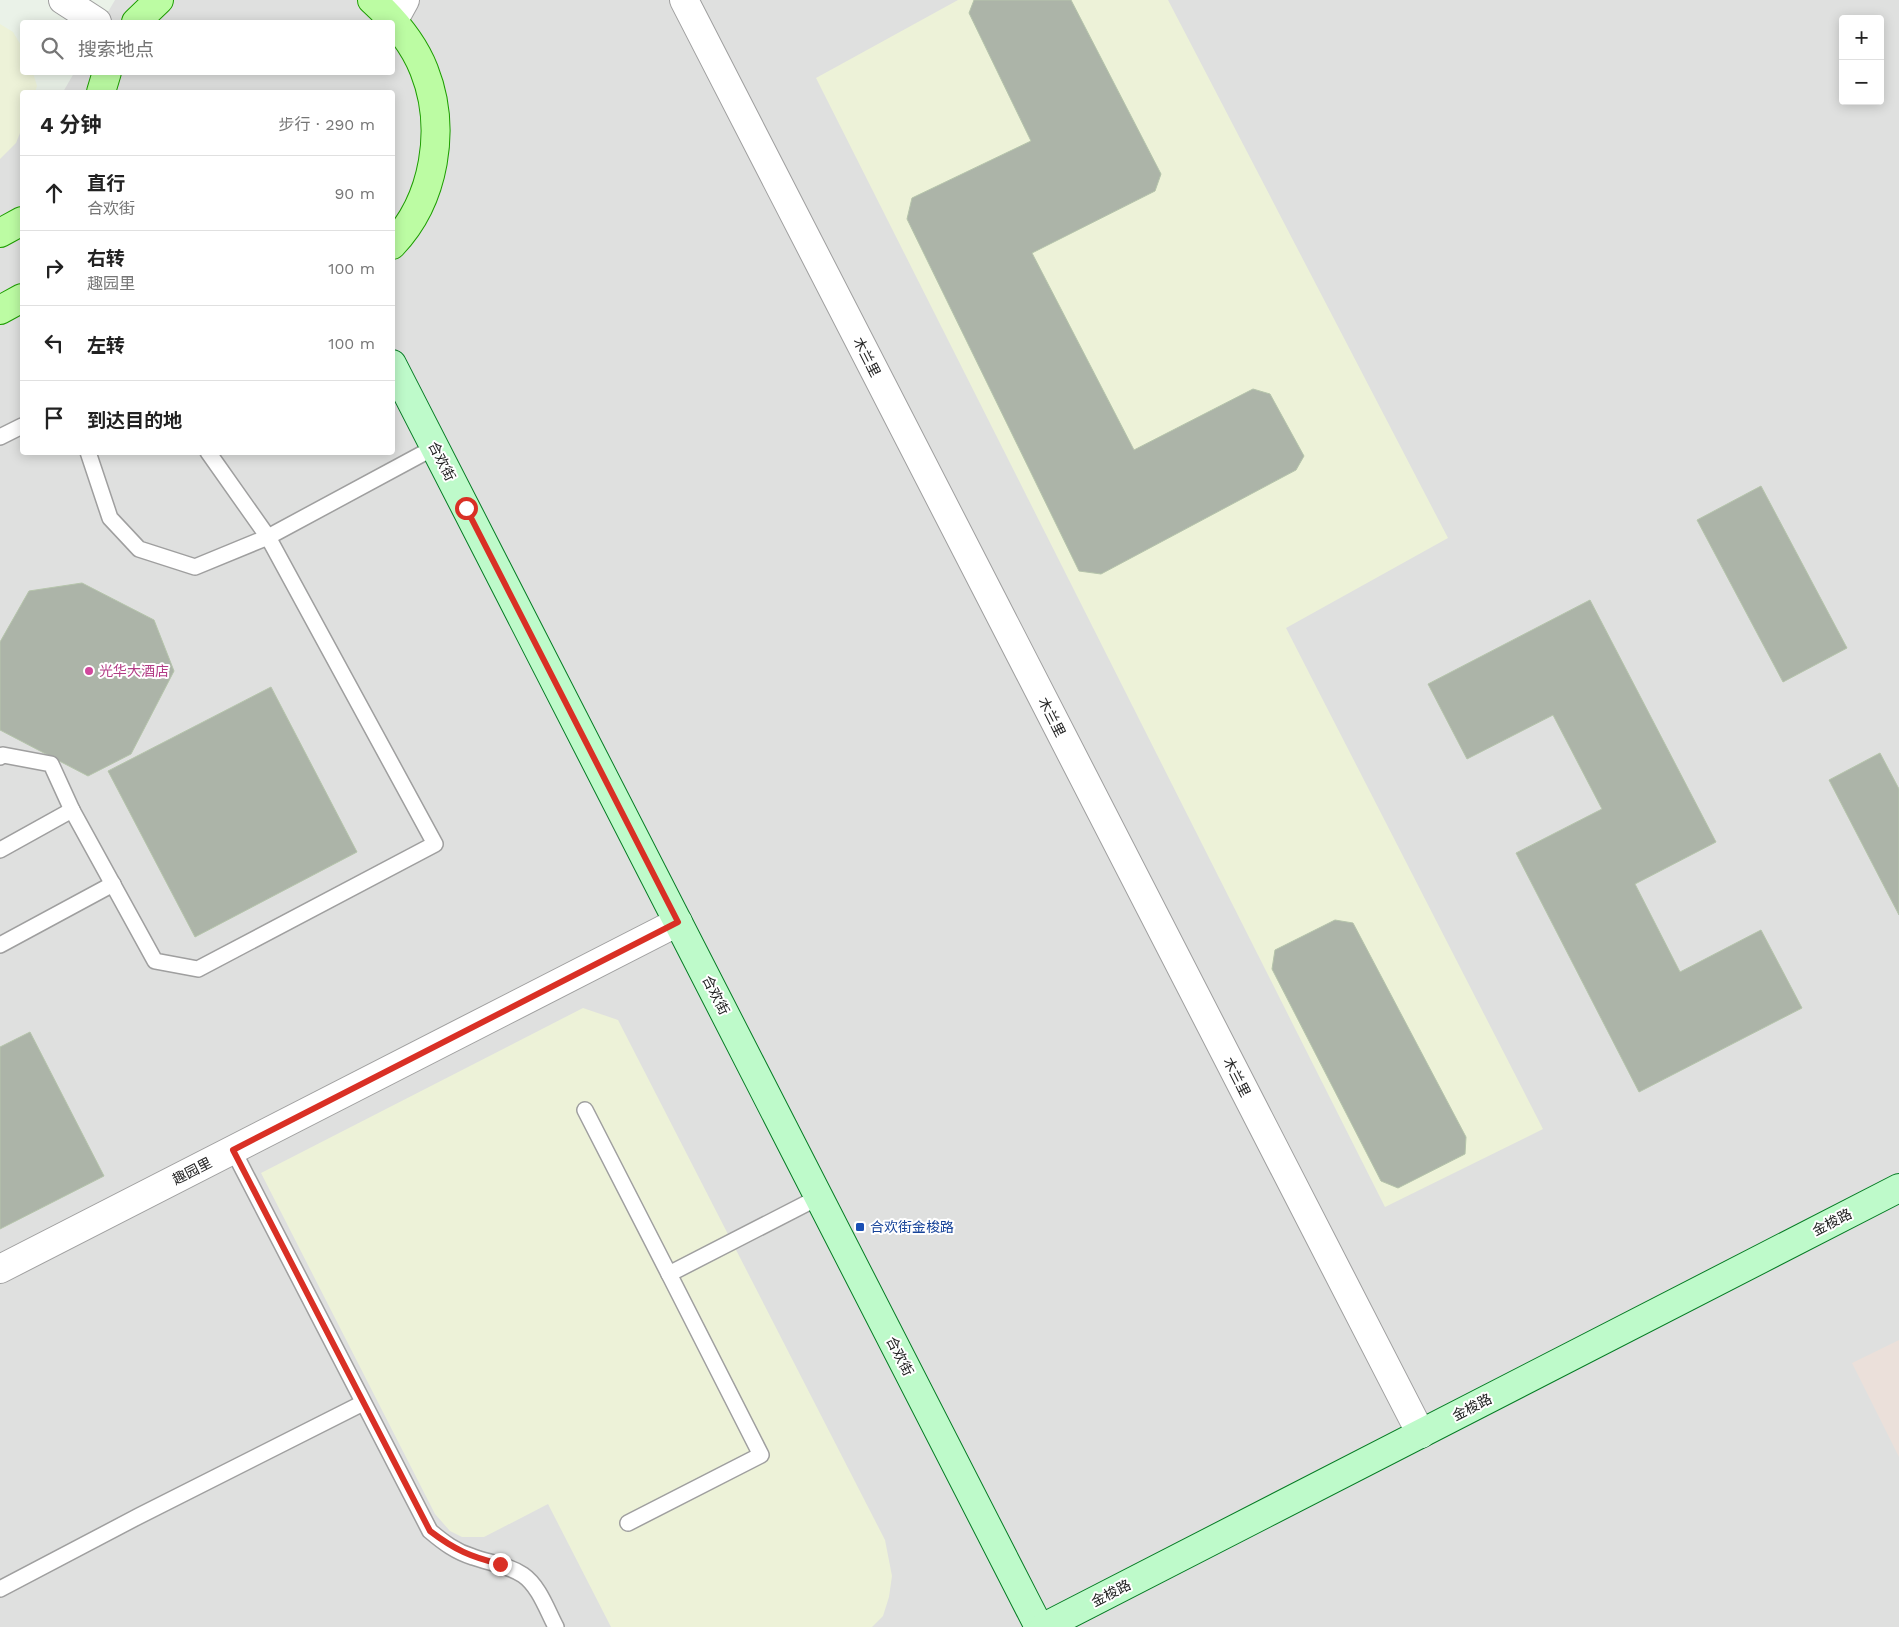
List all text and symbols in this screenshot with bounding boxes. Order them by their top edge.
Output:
map controls [1839,15,1884,105]
button: + [1839,15,1884,60]
search box [20,20,395,75]
icon: search [38,34,66,62]
text: 搜索地点 [78,38,154,61]
button: − [1839,60,1884,105]
text: 4 分钟 [40,112,102,137]
text: 步行 · 290 m [279,115,375,134]
text: 直行 [87,172,125,195]
icon: ahead [40,179,68,207]
text: 90 m [334,184,375,203]
text: 合欢街 [87,199,135,218]
text: 右转 [87,247,125,270]
icon: right [40,254,68,282]
text: 100 m [328,259,375,278]
text: 趣园里 [87,274,135,293]
icon: left [40,329,68,357]
text: 左转 [87,334,125,357]
text: 100 m [328,334,375,353]
street label: 木兰里 [850,335,884,379]
icon: arrive [40,404,68,432]
text: 到达目的地 [87,409,182,432]
street label: 合欢街 [425,439,459,483]
route start [455,497,478,520]
place label: 光华大酒店 [99,663,169,679]
marker: 光华大酒店 [83,665,95,677]
street label: 木兰里 [1035,695,1069,739]
street label: 合欢街 [699,973,733,1017]
street label: 木兰里 [1220,1055,1254,1099]
street label: 趣园里 [170,1154,214,1188]
street label: 金梭路 [1810,1205,1854,1239]
place label: 合欢街金梭路 [870,1219,954,1235]
marker: 合欢街金梭路 [854,1221,866,1233]
street label: 合欢街 [883,1334,917,1378]
street label: 金梭路 [1450,1390,1494,1424]
route end [489,1553,512,1576]
street label: 金梭路 [1089,1576,1133,1610]

